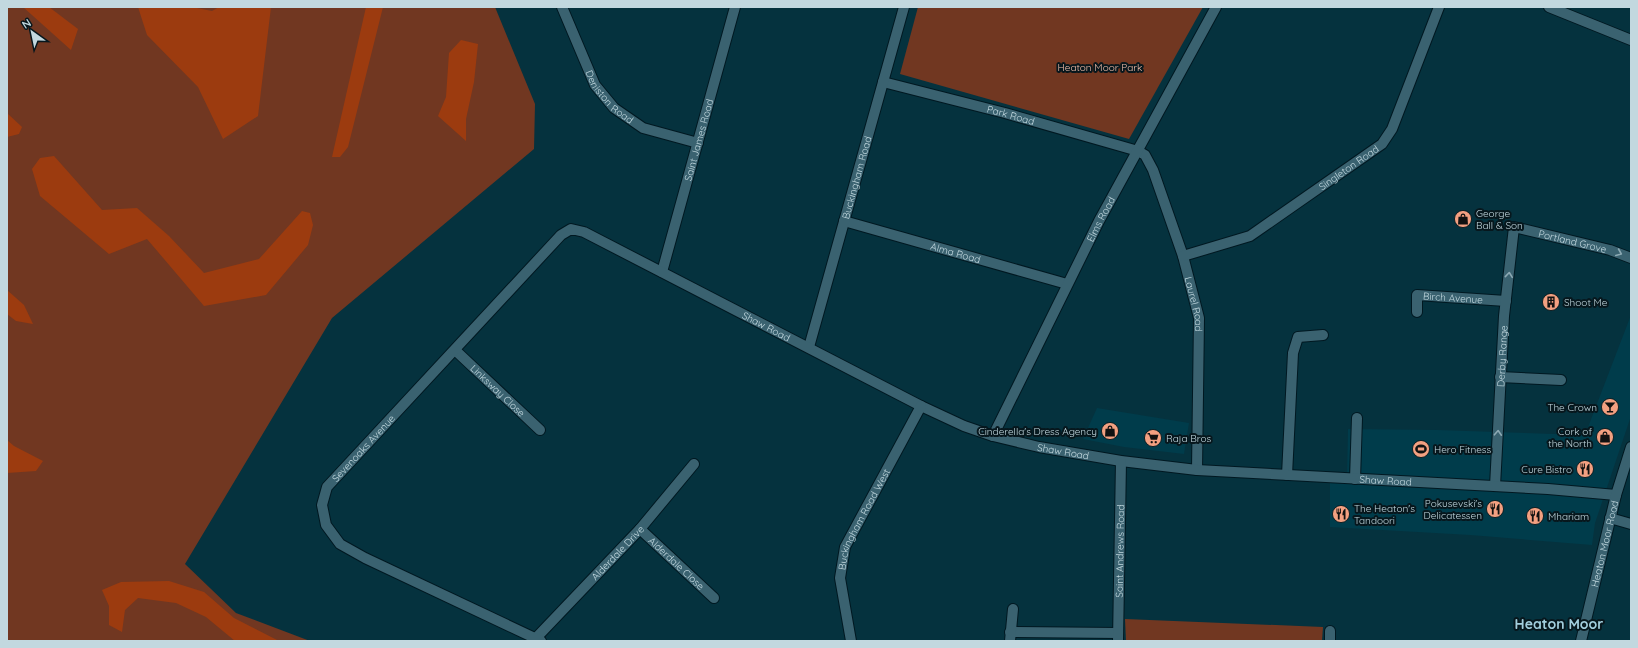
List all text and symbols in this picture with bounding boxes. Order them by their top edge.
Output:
north arrow [12,12,52,52]
text: N [19,16,34,32]
park label: Heaton Moor Park [1058,61,1142,74]
street label: Deniston Road [582,68,636,127]
street label: Saint James Road [681,98,716,183]
street label: Park Road [986,103,1036,128]
street label: Buckingham Road [839,135,875,220]
street label: Singleton Road [1316,142,1381,193]
street label: Elms Road [1084,194,1118,244]
place label: George Ball & Son [1476,207,1523,232]
shop icon: George Ball & Son [1453,209,1473,229]
street label: Portland Grove [1537,227,1608,256]
street label: Alma Road [929,240,982,266]
one-way arrow [1616,249,1623,257]
one-way arrow [1504,272,1513,279]
street label: Laurel Road [1182,275,1205,332]
street label: Birch Avenue [1422,289,1484,306]
building icon: Shoot Me [1541,292,1561,312]
place label: Shoot Me [1564,296,1608,309]
street label: Shaw Road [740,309,792,344]
street label: Derby Range [1494,325,1511,387]
street label: Linksway Close [468,362,528,420]
bar icon: The Crown [1600,397,1620,417]
place label: The Crown [1547,401,1597,414]
street label: Sevenoaks Avenue [329,412,398,485]
shop icon: Cinderella's Dress Agency [1100,421,1120,441]
place label: Cinderella's Dress Agency [978,425,1097,438]
place label: Cork of the North [1548,425,1592,450]
shop icon: Cork of the North [1595,427,1615,447]
supermarket icon: Raja Bros [1143,428,1163,448]
one-way arrow [1493,430,1502,436]
place label: Raja Bros [1166,432,1211,445]
sports icon: Hero Fitness [1411,439,1431,459]
street label: Shaw Road [1036,441,1090,462]
place label: Hero Fitness [1434,443,1492,456]
restaurant icon: Cure Bistro [1575,459,1595,479]
place label: Cure Bistro [1521,463,1572,476]
street label: Buckingham Road West [835,466,893,571]
street label: Shaw Road [1359,473,1412,489]
place label: Pokusevski's Delicatessen [1424,497,1482,522]
restaurant icon: Pokusevski's Delicatessen [1485,499,1505,519]
street label: Heaton Moor Road [1588,499,1621,589]
place label: The Heaton's Tandoori [1354,502,1415,527]
street label: Saint Andrews Road [1113,504,1127,598]
restaurant icon: The Heaton's Tandoori [1331,504,1351,524]
restaurant icon: Mhariam [1525,506,1545,526]
place label: Mhariam [1548,510,1589,523]
street label: Alderdale Drive [589,523,647,583]
street label: Alderdale Close [645,534,707,593]
district label: Heaton Moor [1515,615,1603,633]

